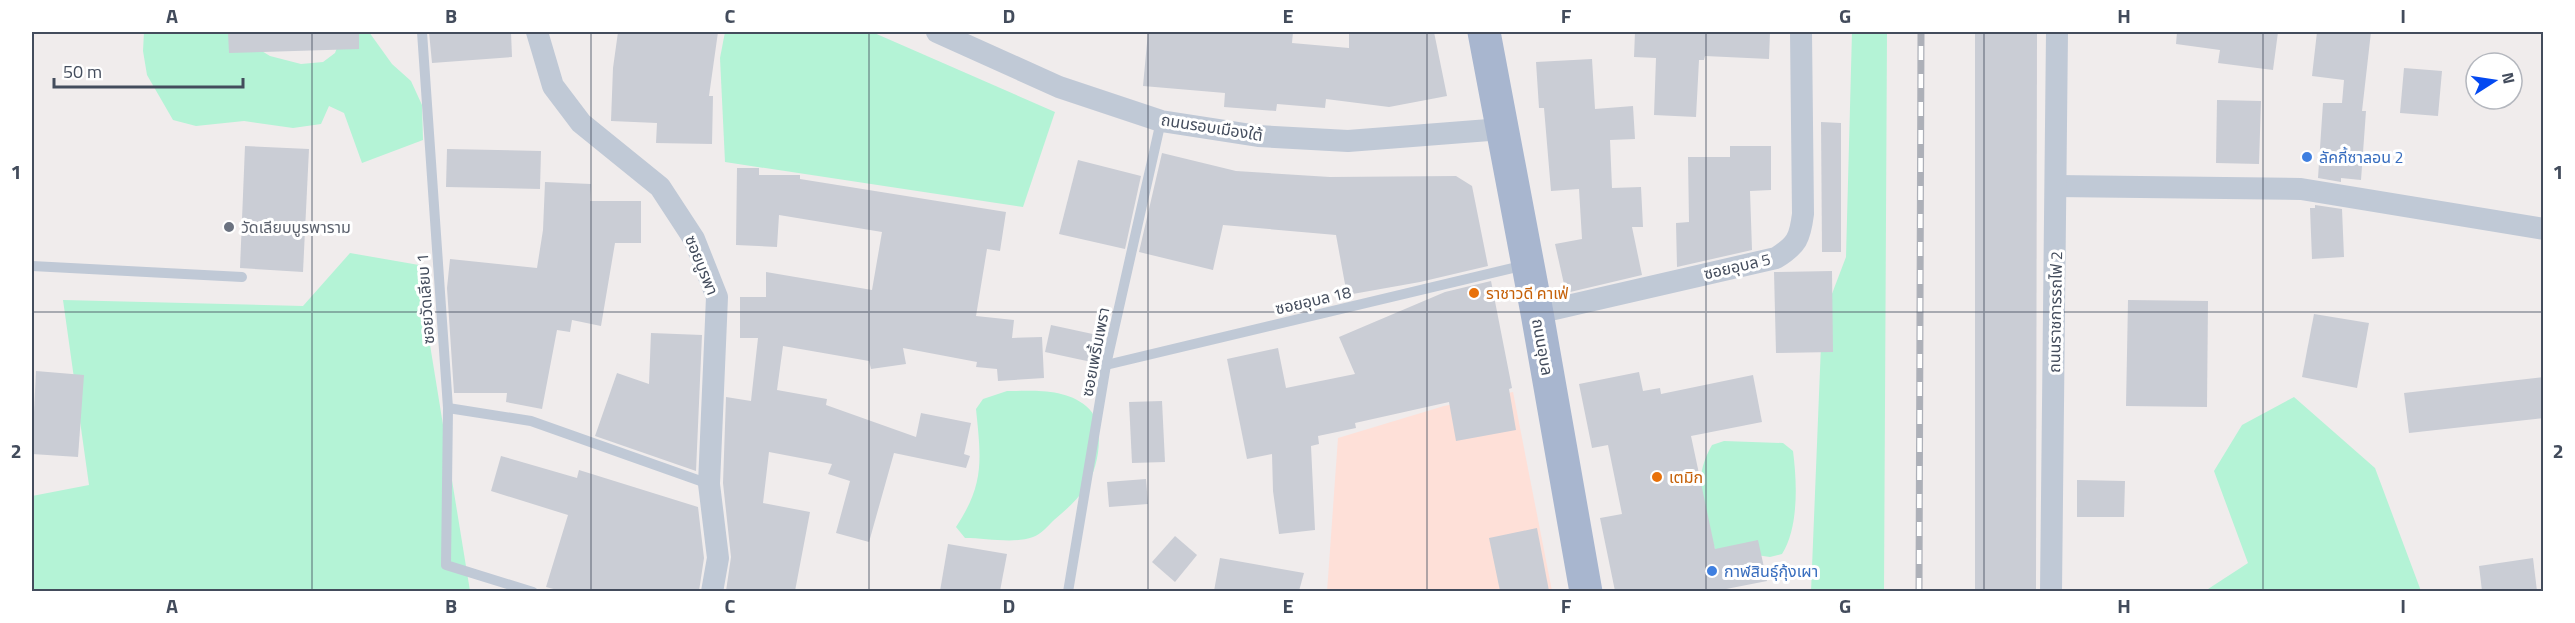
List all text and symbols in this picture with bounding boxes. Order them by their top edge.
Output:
text: A [166,0,178,31]
text: B [445,0,457,31]
text: C [725,0,736,31]
text: D [1003,0,1015,31]
text: E [1282,0,1294,31]
text: F [1561,0,1572,31]
text: G [1839,0,1851,31]
text: H [2117,0,2131,31]
text: I [2400,0,2406,31]
scale bar [54,51,243,89]
north arrow [2464,51,2524,111]
text: 50 m [63,58,102,85]
text: N [2496,70,2522,86]
street label: ถนนรอบเมืองใต้ [1159,107,1265,147]
place label: ลัคกี้ซาลอน 2 [2319,145,2404,169]
marker: ลัคกี้ซาลอน 2 [2300,150,2314,164]
text: 1 [10,156,22,187]
text: 1 [2552,156,2564,187]
place label: วัดเลียบบูรพาราม [241,215,351,239]
marker: วัดเลียบบูรพาราม [222,220,236,234]
street label: ซอยบูรพา [679,231,725,299]
street label: ซอยอุบล 5 [1701,247,1773,285]
street label: ถนนราชการรถไฟ 2 [2042,251,2068,373]
street label: ซอยวัดเลียบ 1 [410,253,440,345]
street label: ซอยอุบล 18 [1273,280,1353,320]
place label: ราชาวดี คาเฟ่ [1486,281,1569,305]
marker: ราชาวดี คาเฟ่ [1467,286,1481,300]
street label: ซอยเพริ้มเพรา [1075,305,1115,399]
street label: ถนนอุบล [1526,317,1560,377]
text: 2 [10,435,22,466]
text: 2 [2552,435,2564,466]
place label: เตมิก [1669,465,1703,489]
marker: เตมิก [1650,470,1664,484]
place label: กาฬสินธุ์กุ้งเผา [1724,559,1818,583]
marker: กาฬสินธุ์กุ้งเผา [1705,564,1719,578]
text: A [166,590,178,621]
text: B [445,590,457,621]
text: C [725,590,736,621]
text: D [1003,590,1015,621]
text: E [1282,590,1294,621]
text: F [1561,590,1572,621]
text: G [1839,590,1851,621]
text: H [2117,590,2131,621]
text: I [2400,590,2406,621]

